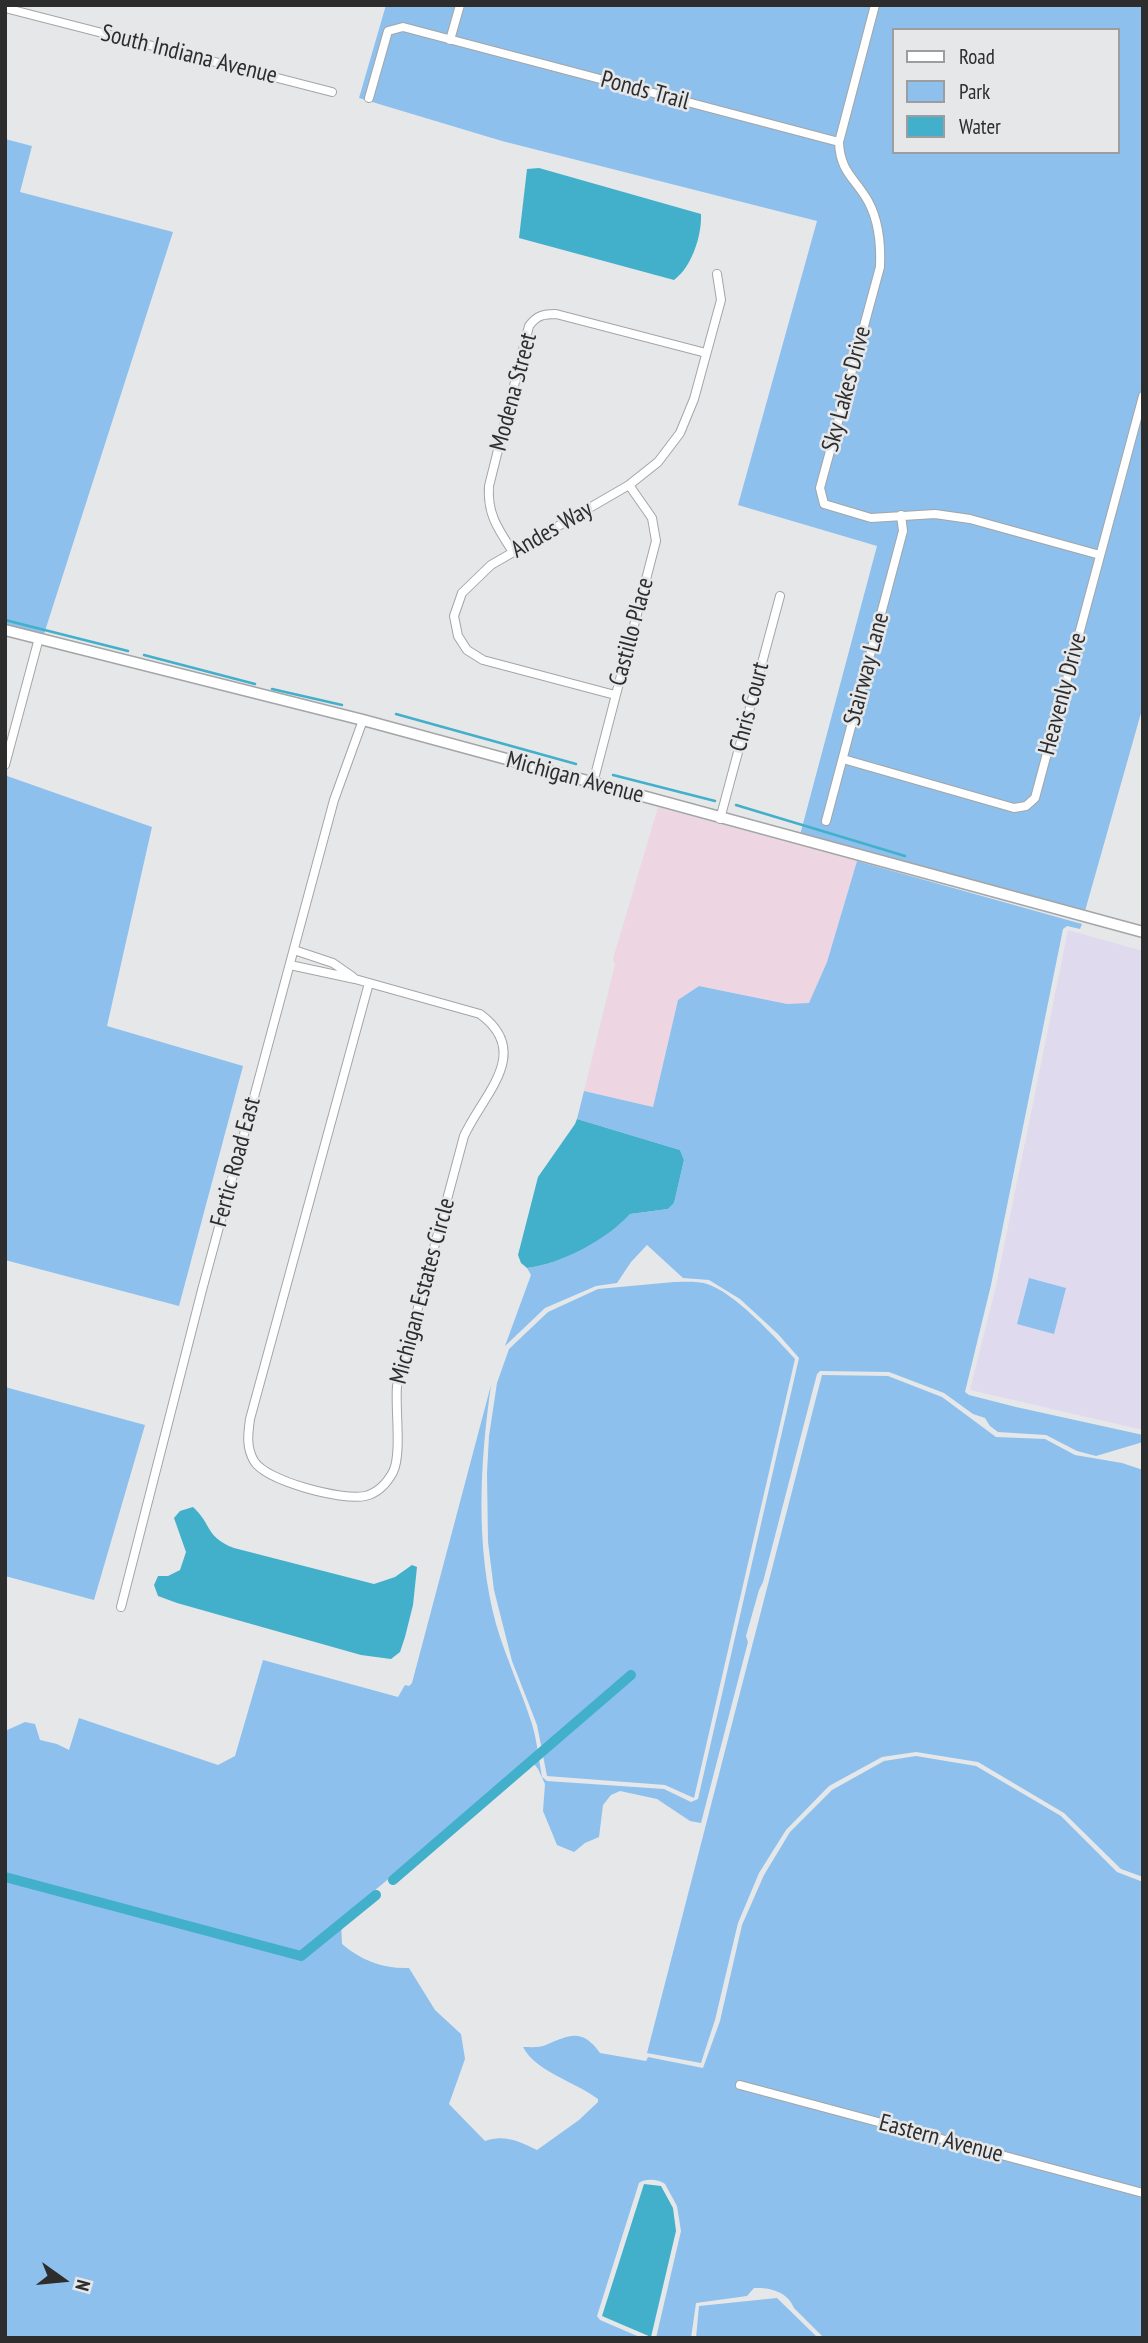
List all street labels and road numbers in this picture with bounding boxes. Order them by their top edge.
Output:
street label: South Indiana Avenue [98,19,280,91]
street label: Ponds Trail [598,65,692,117]
street label: Sky Lakes Drive [816,323,878,455]
street label: Modena Street [484,330,544,454]
street label: Andes Way [506,495,598,565]
street label: Castillo Place [604,575,660,689]
street label: Stairway Lane [838,609,896,729]
street label: Heavenly Drive [1033,630,1093,758]
street label: Chris Court [724,659,776,755]
street label: Michigan Avenue [503,746,647,810]
street label: Fertic Road East [205,1094,267,1230]
street label: Michigan Estates Circle [384,1195,462,1387]
street label: Eastern Avenue [876,2109,1006,2169]

